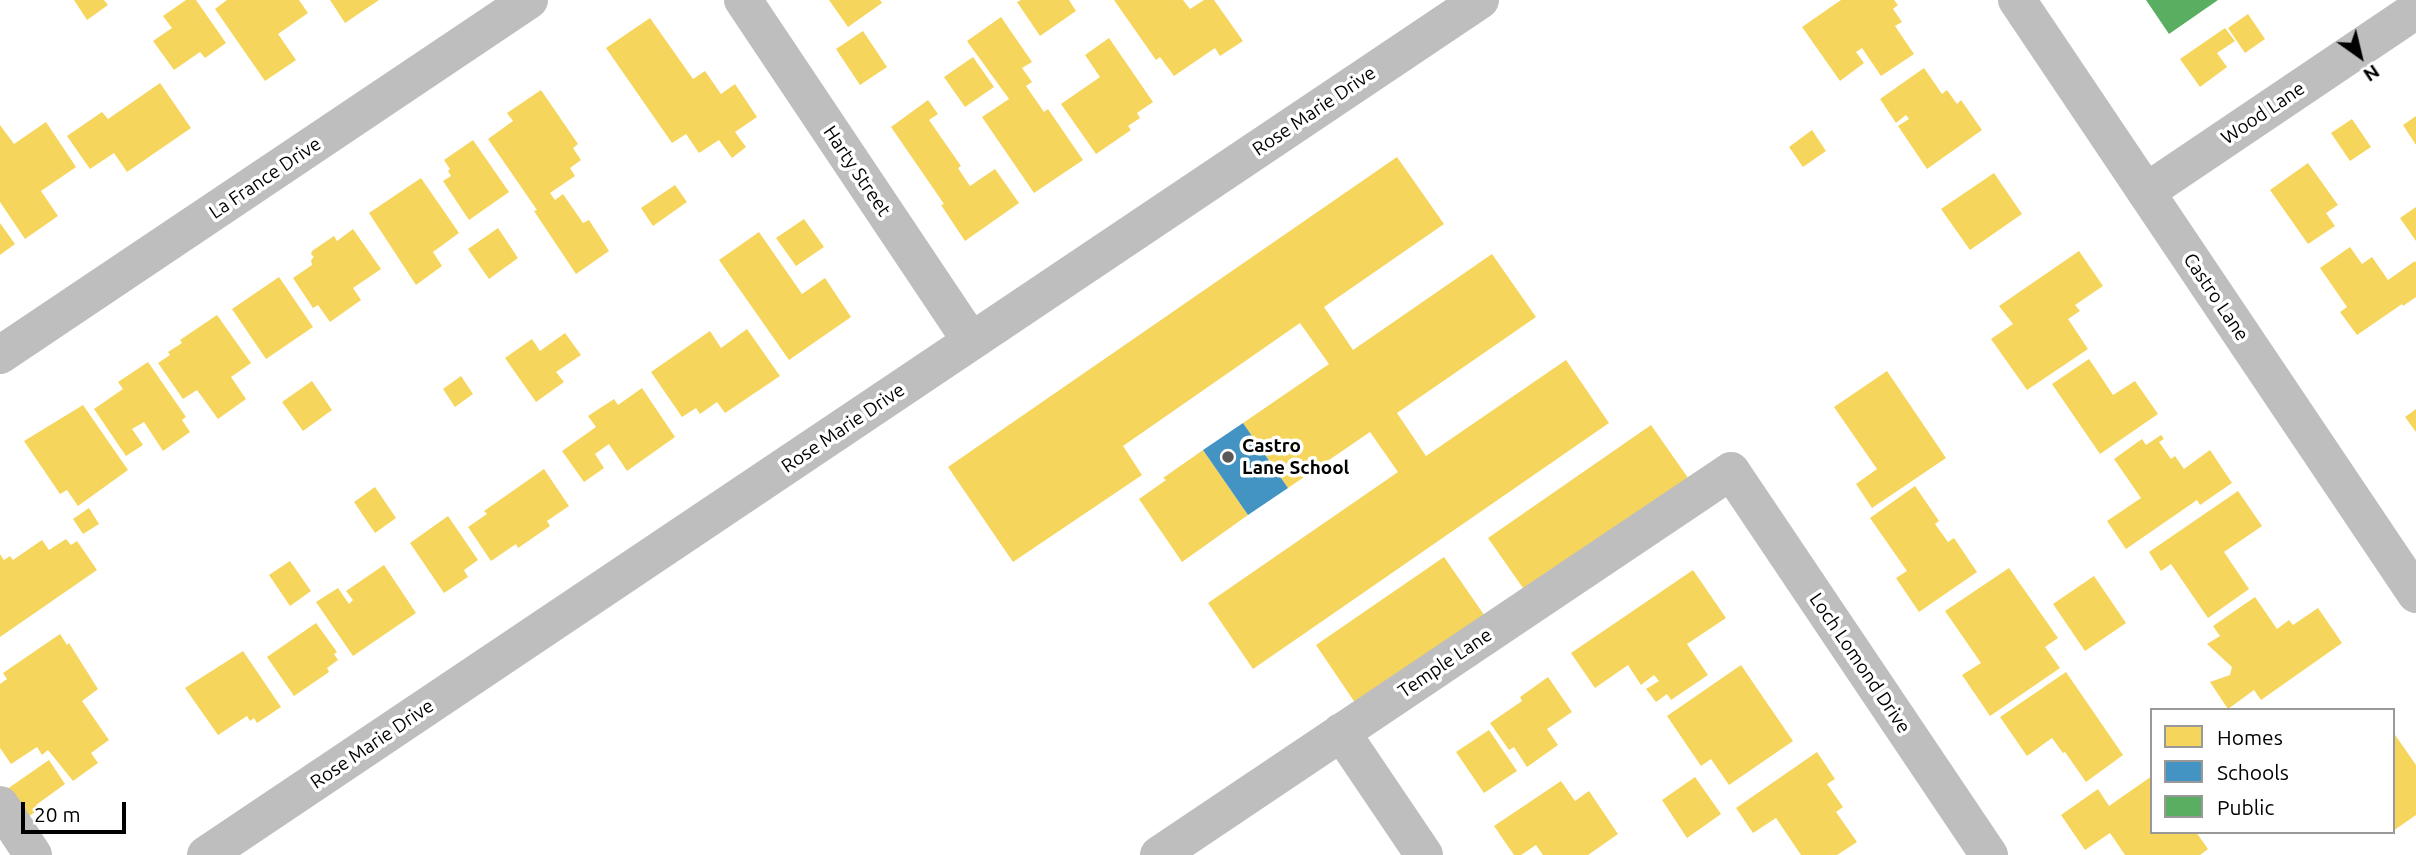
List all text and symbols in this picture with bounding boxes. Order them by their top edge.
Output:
north arrow [2325,21,2395,91]
text: N [2360,60,2384,86]
street label: Rose Marie Drive [1248,61,1380,161]
street label: Wood Lane [2217,77,2309,149]
street label: Harty Street [818,121,896,221]
street label: La France Drive [205,132,325,224]
street label: Castro Lane [2178,249,2254,345]
street label: Rose Marie Drive [777,378,909,478]
place label: Castro Lane School [1242,435,1349,479]
marker: Castro Lane School [1220,449,1236,465]
street label: Loch Lomond Drive [1805,588,1915,738]
street label: Temple Lane [1394,623,1496,703]
street label: Rose Marie Drive [306,694,438,794]
legend [2150,708,2395,834]
text: Homes [2217,725,2283,749]
text: Schools [2217,760,2289,784]
scale bar [24,788,130,832]
text: Public [2217,795,2274,819]
text: 20 m [34,802,81,826]

